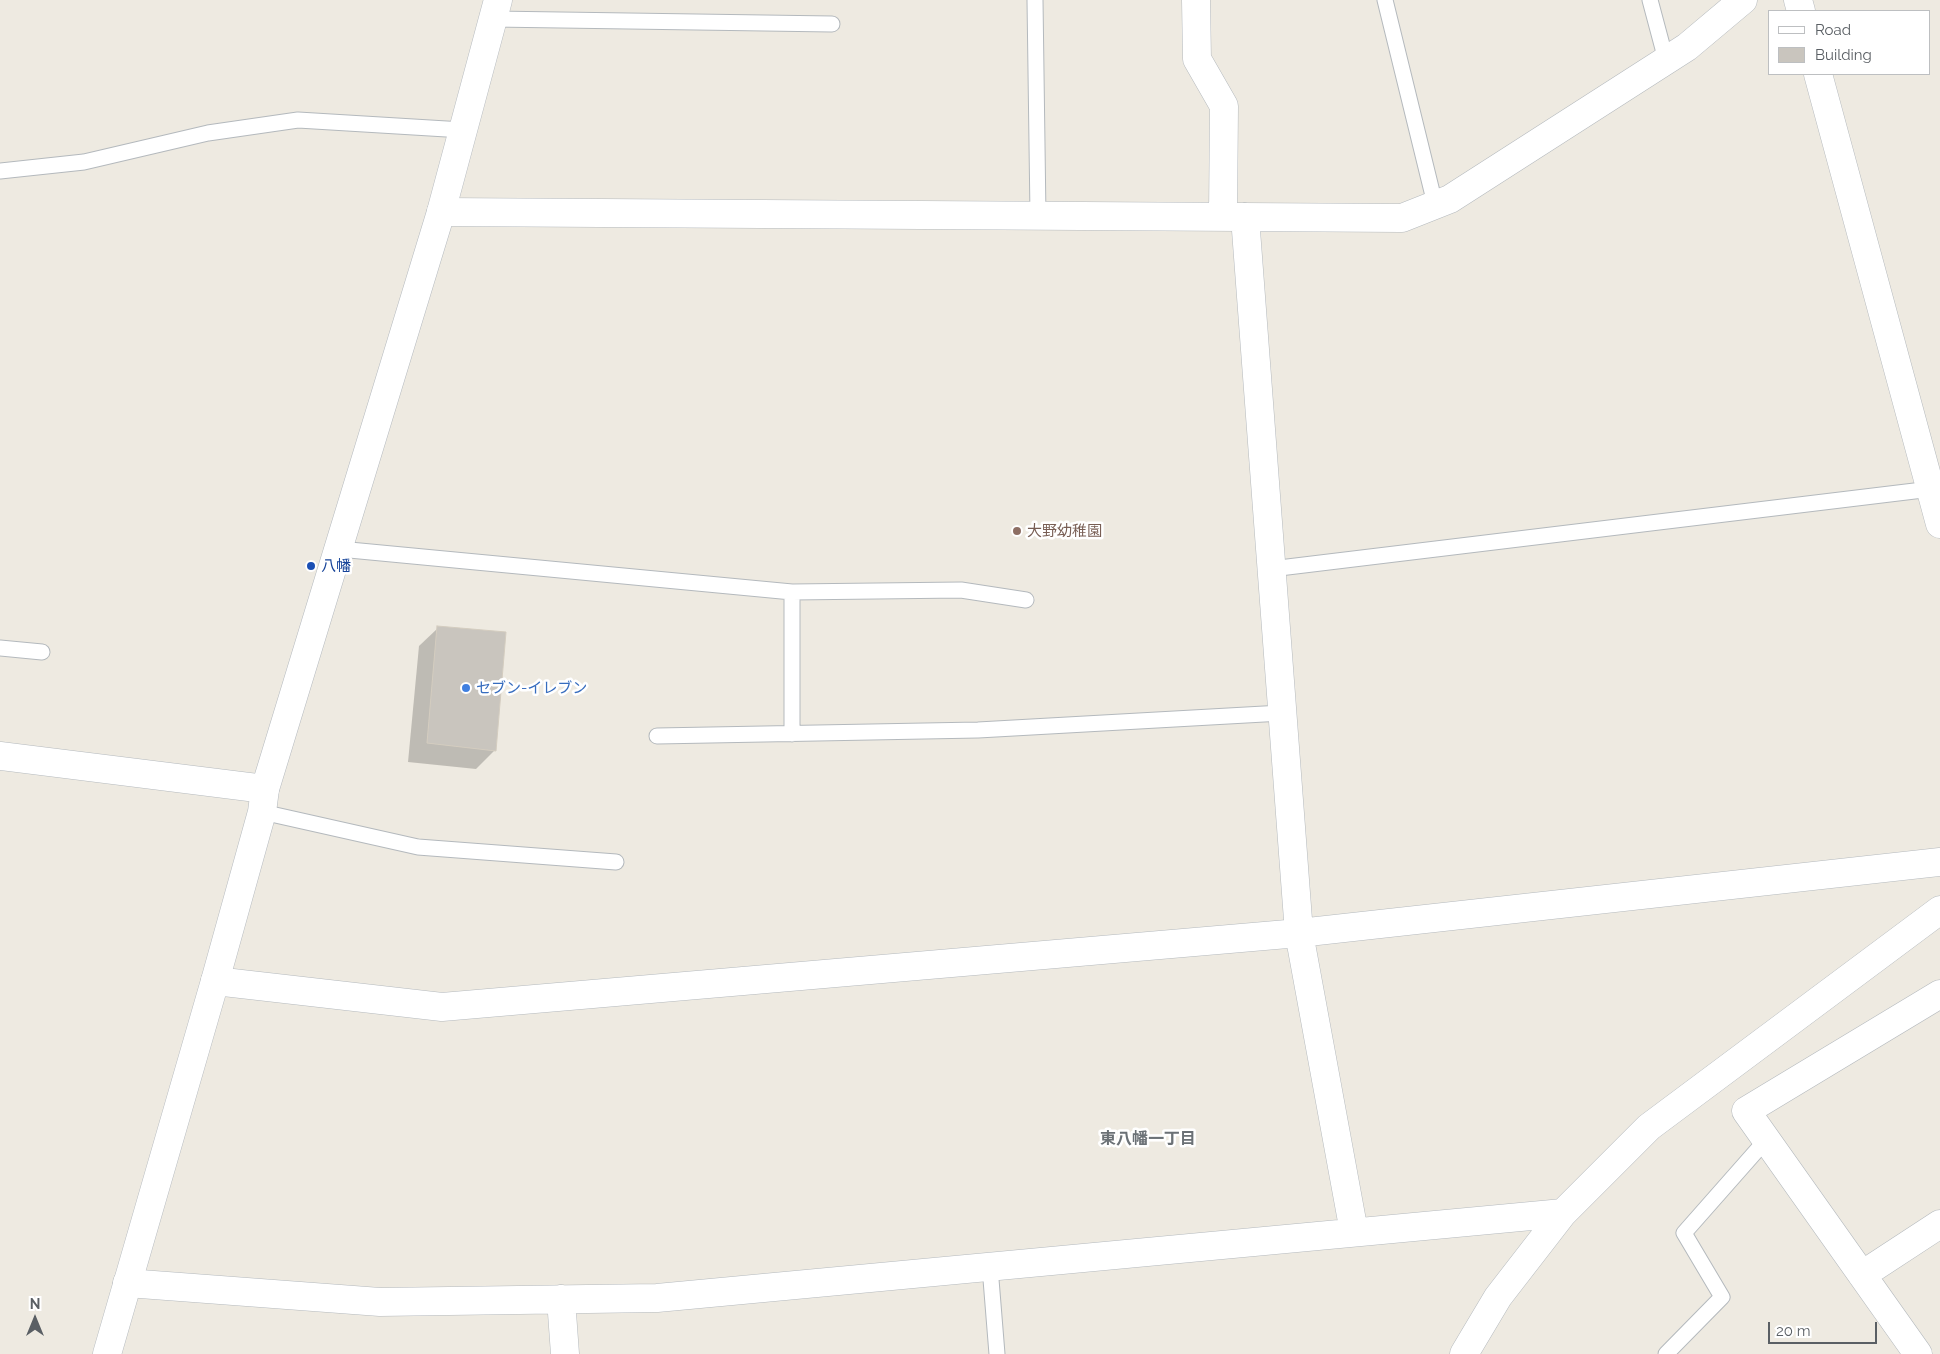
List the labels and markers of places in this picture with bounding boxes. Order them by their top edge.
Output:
place label: 大野幼稚園 [1027,522,1102,540]
marker: 大野幼稚園 [1011,525,1023,537]
place label: 八幡 [321,557,351,575]
marker: 八幡 [305,560,317,572]
place label: セブン-イレブン [476,679,587,697]
marker: セブン-イレブン [460,682,472,694]

